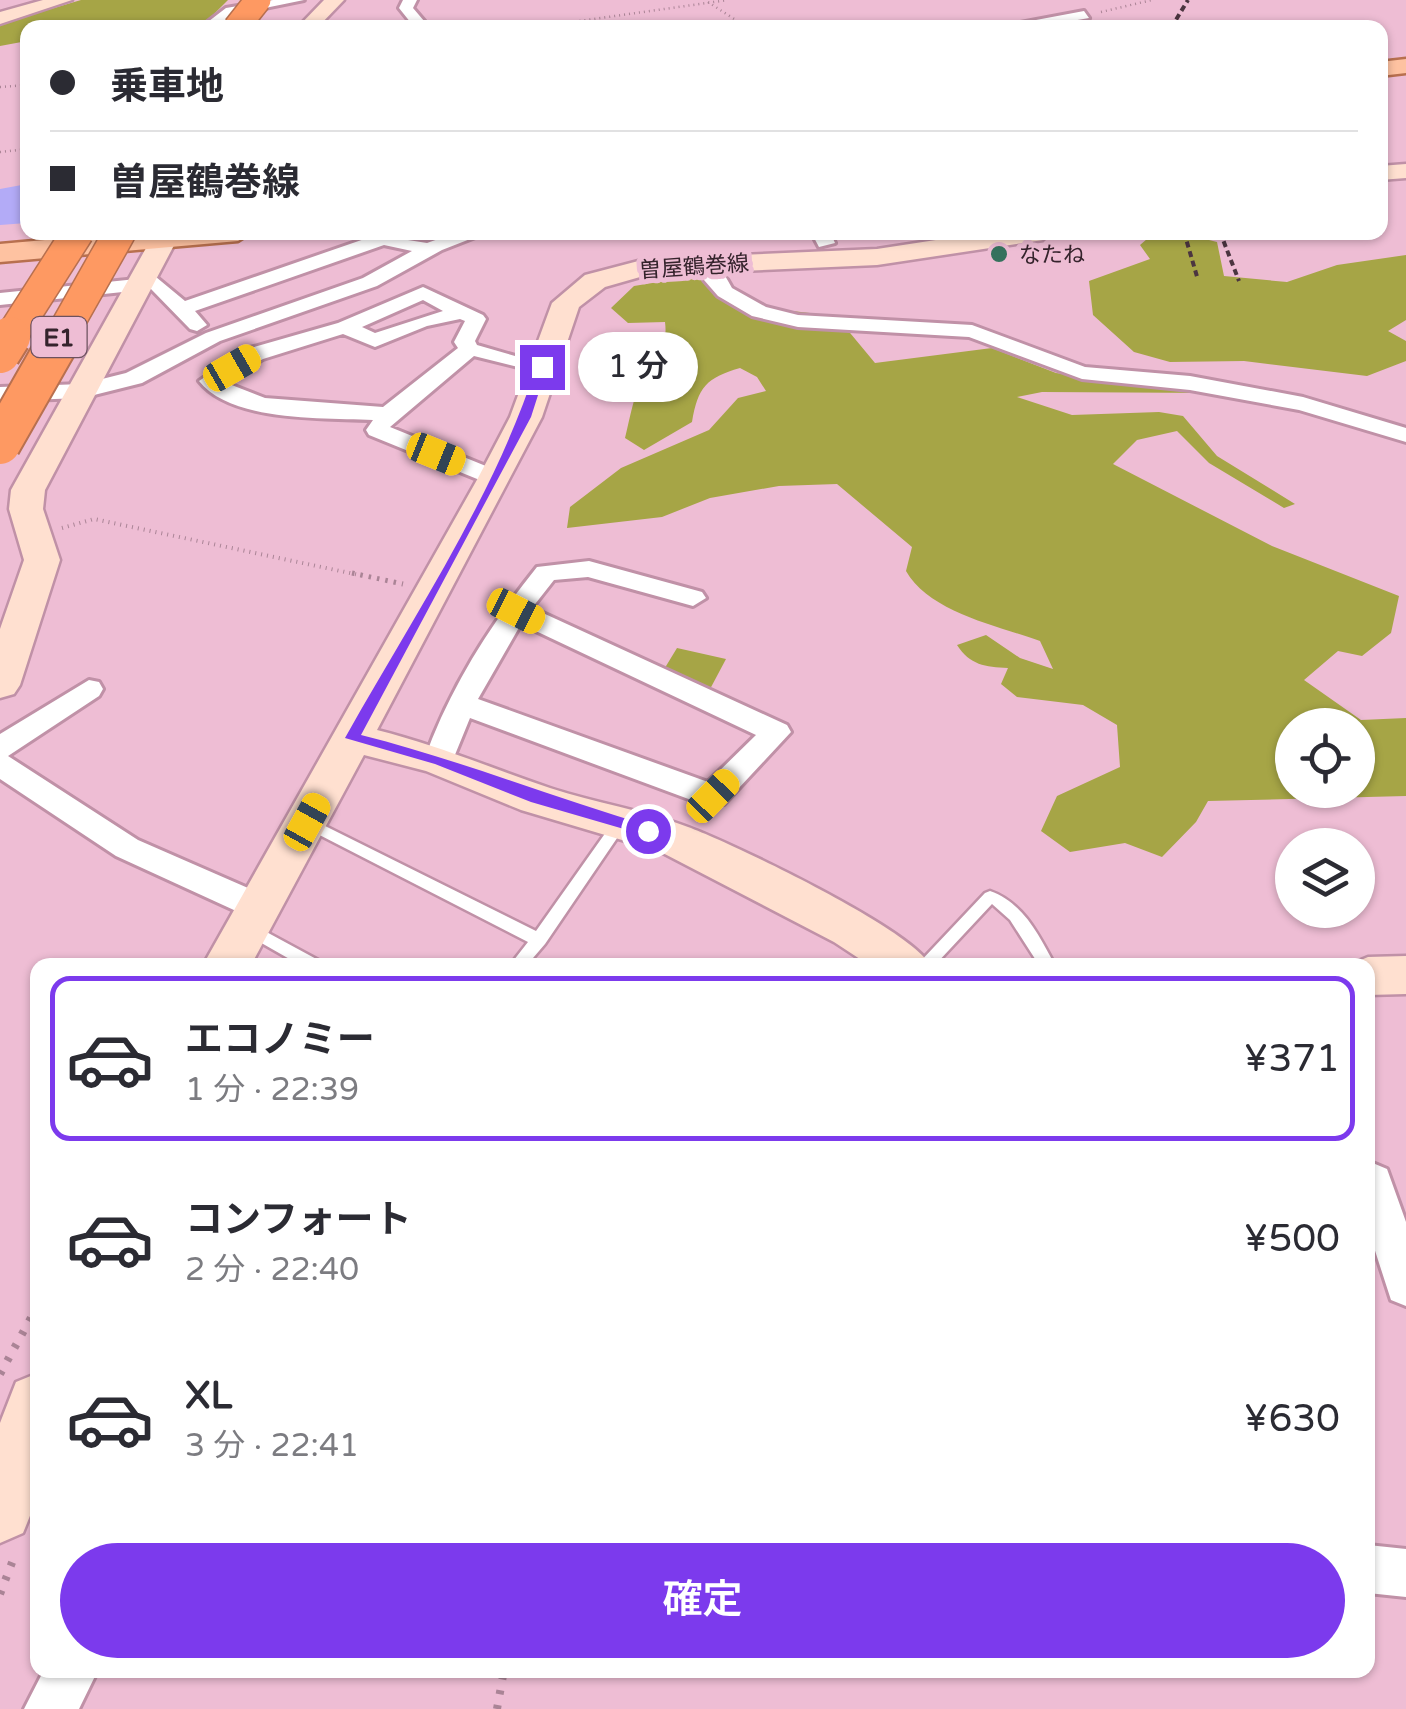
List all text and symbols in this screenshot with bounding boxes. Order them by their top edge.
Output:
text: 乗車地 [110,64,224,110]
text: 曽屋鶴巻線 [110,160,300,206]
place label: なたね [1019,242,1085,268]
marker: なたね [988,243,1010,265]
street label: 曽屋鶴巻線 [638,250,750,284]
road number: E1 [32,317,86,357]
callout: 1 分 [577,332,697,402]
car [199,340,265,396]
route end [520,345,565,390]
text: 1 分 [608,348,668,386]
car [403,429,469,479]
car [482,584,550,638]
map controls [1275,708,1375,928]
button: locate [1275,708,1375,808]
car [681,764,745,828]
car [279,788,335,856]
route start [626,809,671,854]
button: layers [1275,828,1375,928]
icon: car [65,1014,155,1104]
text: エコノミー [185,1017,375,1063]
text: ¥371 [1243,1036,1340,1082]
text: 1 分 · 22:39 [185,1071,359,1109]
icon: car [65,1194,155,1284]
text: コンフォート [185,1197,412,1243]
text: ¥500 [1243,1216,1340,1262]
text: 2 分 · 22:40 [185,1251,359,1289]
text: XL [185,1373,232,1419]
icon: car [65,1374,155,1464]
text: ¥630 [1243,1396,1340,1442]
text: 3 分 · 22:41 [185,1427,359,1465]
button: 確定 [60,1543,1345,1658]

